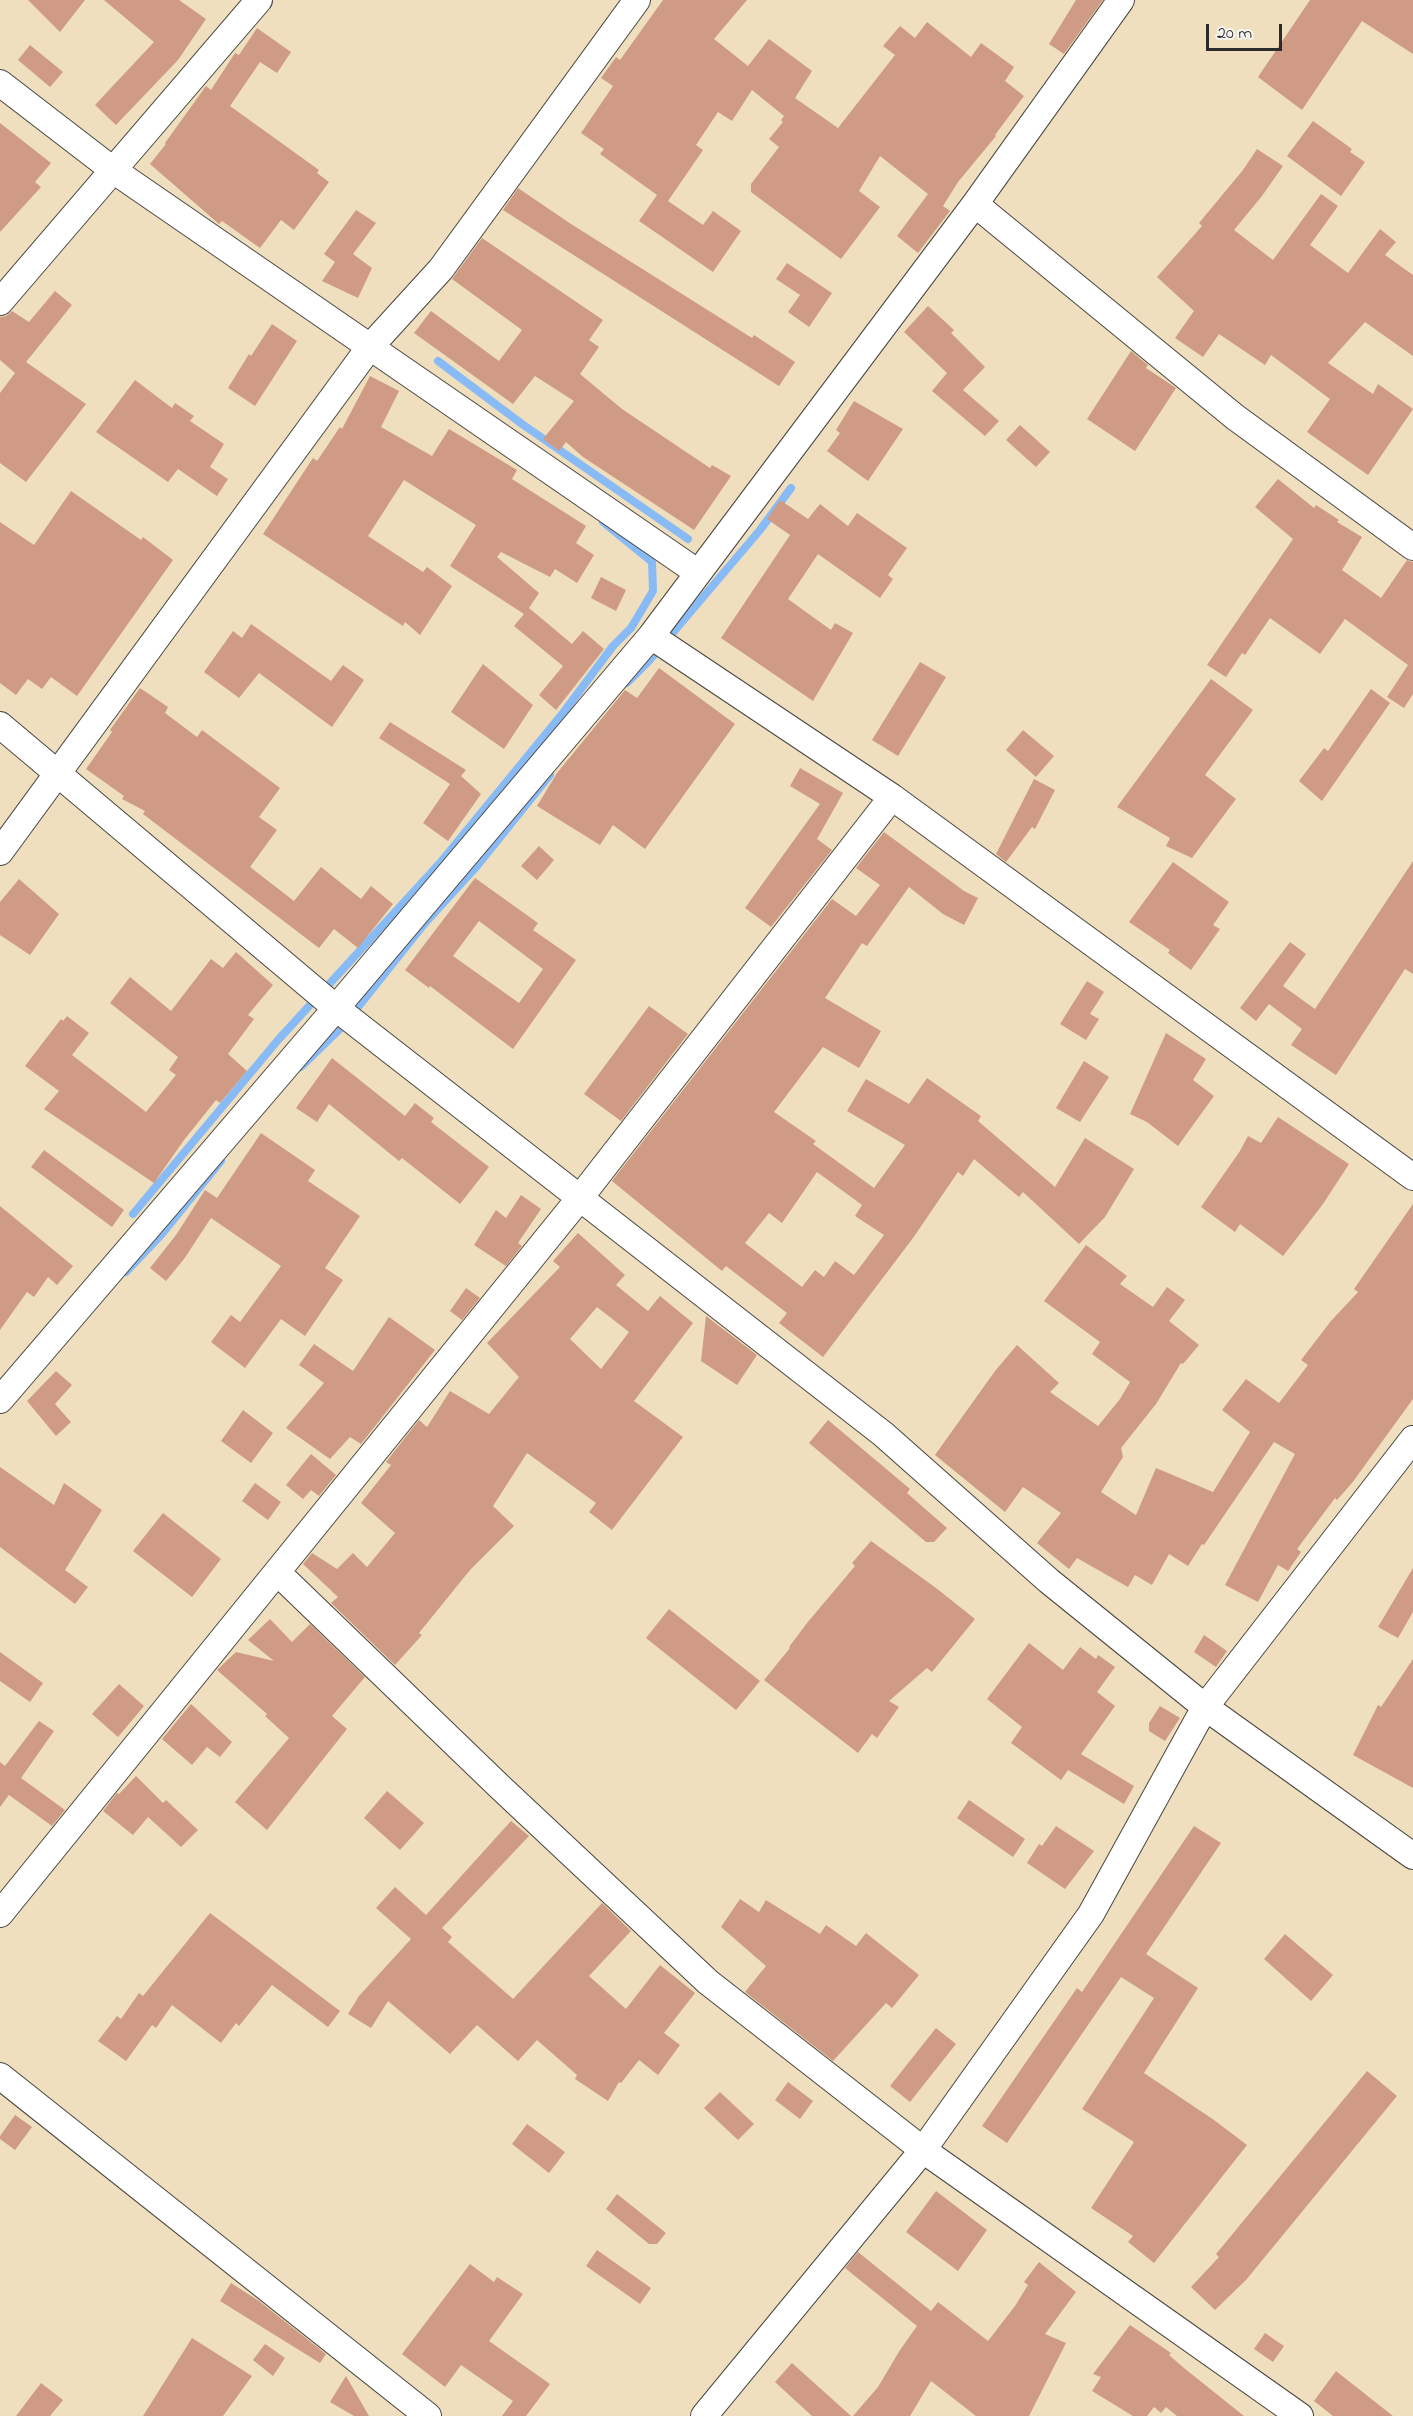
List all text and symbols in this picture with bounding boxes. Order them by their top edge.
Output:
scale bar [1209,12,1286,50]
text: 20 m [1217,21,1252,47]

